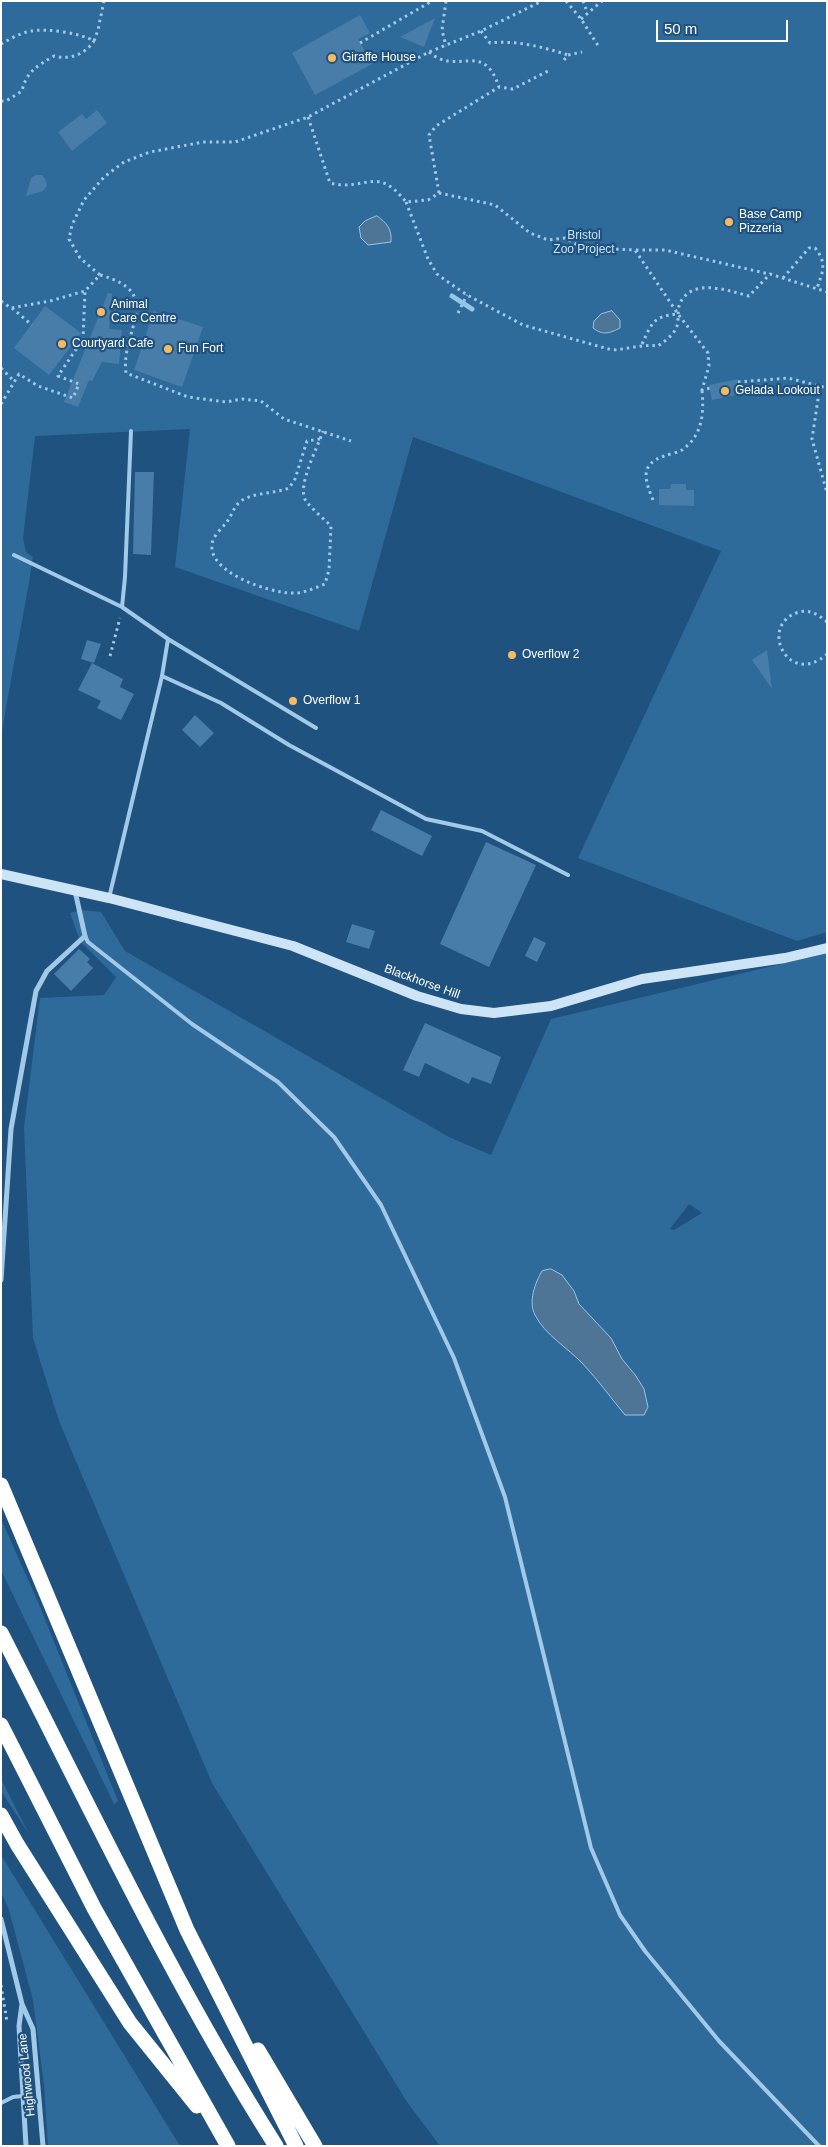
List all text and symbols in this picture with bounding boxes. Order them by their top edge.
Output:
scale bar [658,10,790,42]
text: 50 m [664,20,697,37]
place label: Giraffe House [342,51,416,65]
marker: Giraffe House [326,52,338,64]
place label: Base Camp Pizzeria [739,208,802,236]
marker: Base Camp Pizzeria [723,216,735,228]
park label: Bristol Zoo Project [553,229,615,257]
place label: Animal Care Centre [111,298,176,326]
marker: Animal Care Centre [95,306,107,318]
place label: Courtyard Cafe [72,337,153,351]
marker: Courtyard Cafe [56,338,68,350]
place label: Fun Fort [178,342,223,356]
marker: Fun Fort [162,343,174,355]
place label: Gelada Lookout [735,384,820,398]
marker: Gelada Lookout [719,385,731,397]
place label: Overflow 2 [522,648,579,662]
marker: Overflow 2 [506,649,518,661]
place label: Overflow 1 [303,694,360,708]
marker: Overflow 1 [287,695,299,707]
street label: Blackhorse Hill [382,962,462,1002]
street label: Highwood Lane [15,2033,39,2117]

